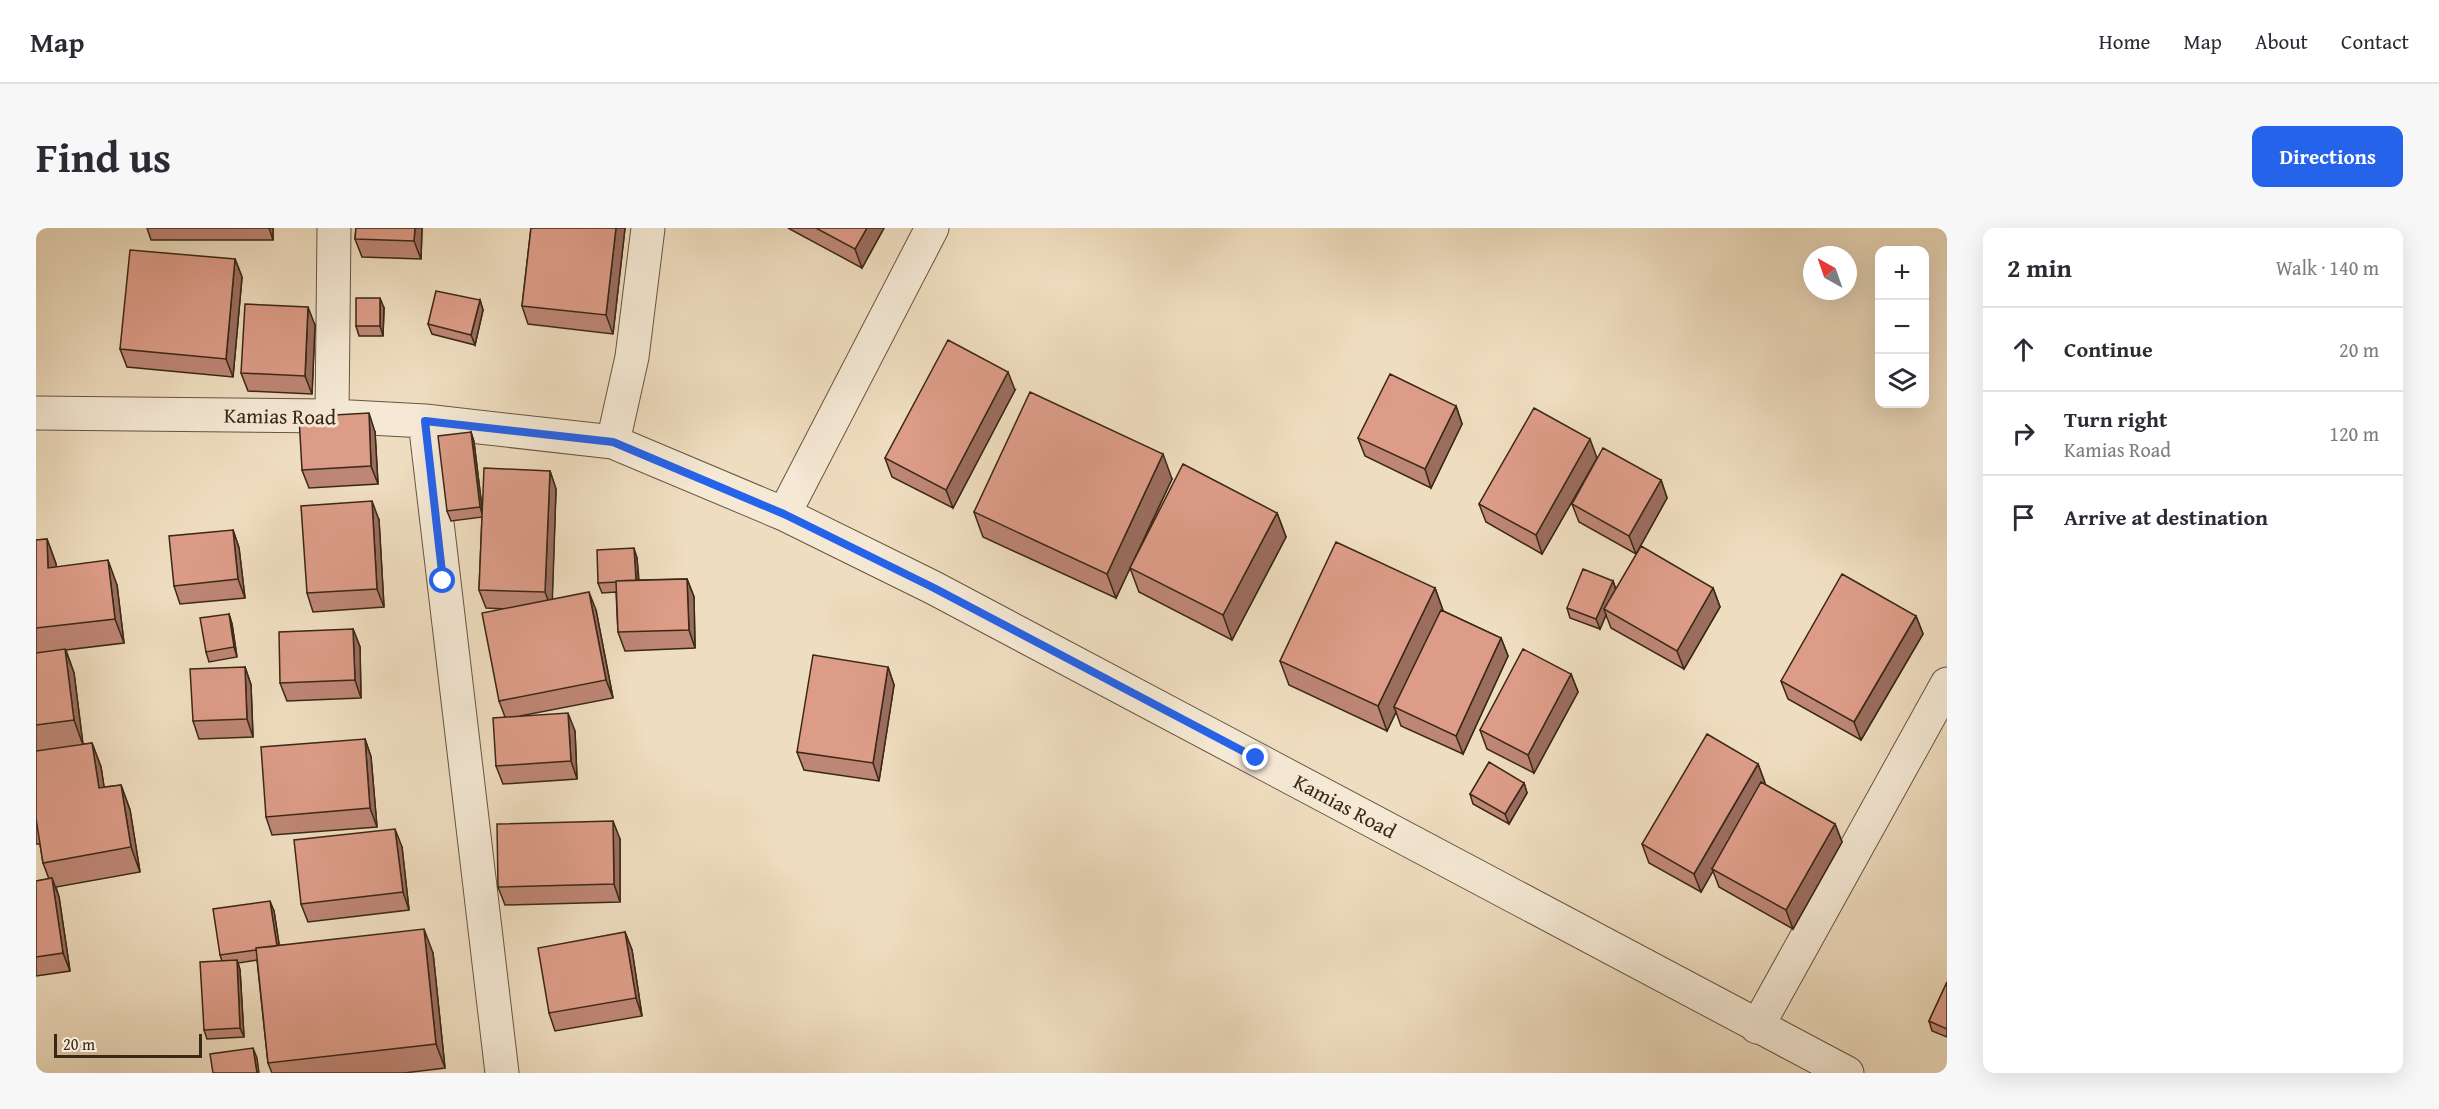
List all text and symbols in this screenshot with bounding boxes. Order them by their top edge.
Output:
text: Map [30,21,84,62]
text: Home [2099,26,2150,57]
text: Map [2183,26,2222,57]
text: About [2255,26,2308,57]
text: Contact [2341,26,2409,57]
text: Find us [36,126,171,187]
button: Directions [2252,126,2403,187]
north arrow [1803,246,1857,300]
map controls [1875,246,1929,408]
button: + [1875,246,1929,300]
text: 2 min [2007,248,2072,287]
text: Walk · 140 m [2276,253,2379,282]
button: − [1875,300,1929,354]
icon: ahead [2007,333,2040,366]
text: Continue [2064,333,2153,365]
text: 20 m [2339,335,2379,364]
button: layers [1875,354,1929,408]
street label: Kamias Road [224,400,337,432]
text: Turn right [2064,403,2167,435]
icon: right [2007,417,2040,450]
text: 120 m [2329,419,2379,448]
text: Kamias Road [2064,435,2171,464]
icon: arrive [2007,501,2040,534]
text: Arrive at destination [2064,501,2268,533]
route start [429,567,455,593]
route end [1242,744,1268,770]
street label: Kamias Road [1288,766,1403,846]
scale bar [54,1031,202,1058]
text: 20 m [63,1032,95,1056]

